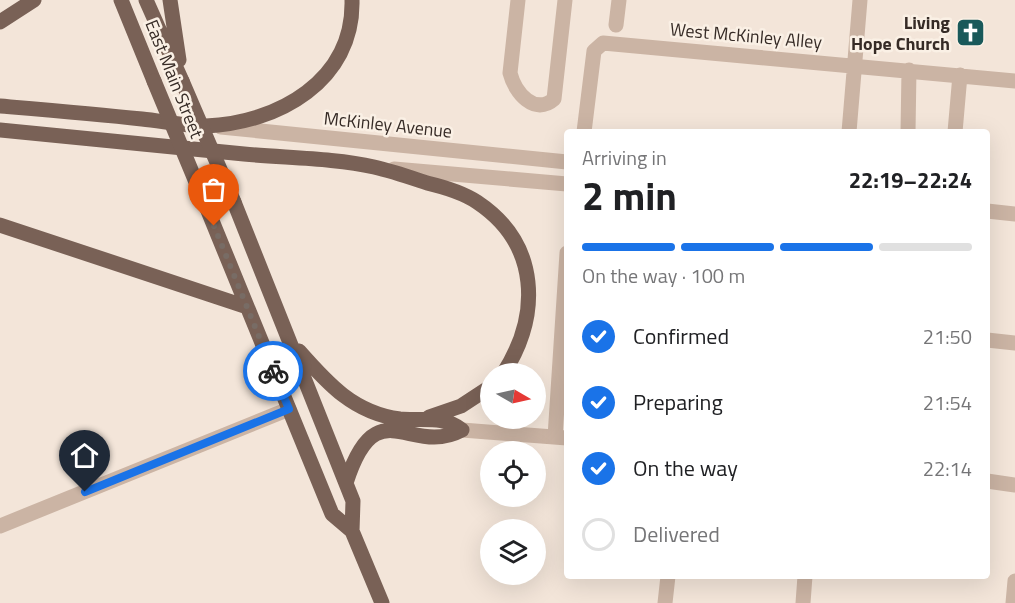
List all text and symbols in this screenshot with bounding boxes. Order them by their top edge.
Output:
place label: Living Hope Church [851,9,950,57]
street label: East Main Street [138,15,211,143]
street label: West McKinley Alley [669,15,823,56]
church icon: Living Hope Church [955,17,987,49]
street label: McKinley Avenue [323,104,454,145]
text: Arriving in [582,142,667,173]
text: 22:19–22:24 [849,163,972,197]
pin [188,164,239,226]
text: 2 min [582,166,677,225]
icon: bag [197,173,230,206]
text: On the way · 100 m [582,260,745,291]
text: Confirmed [633,319,729,353]
icon: check [582,320,615,353]
text: 21:50 [923,321,972,352]
courier [243,341,303,401]
icon: bike [257,355,290,388]
north arrow [480,363,546,429]
map controls [480,363,546,585]
text: Preparing [633,385,723,419]
icon: check [582,386,615,419]
text: 21:54 [923,387,972,418]
pin [59,430,110,492]
icon: home [68,439,101,472]
button: locate [480,441,546,507]
text: On the way [633,451,738,485]
icon: check [582,452,615,485]
text: 22:14 [923,453,972,484]
text: Delivered [633,517,720,551]
button: layers [480,519,546,585]

